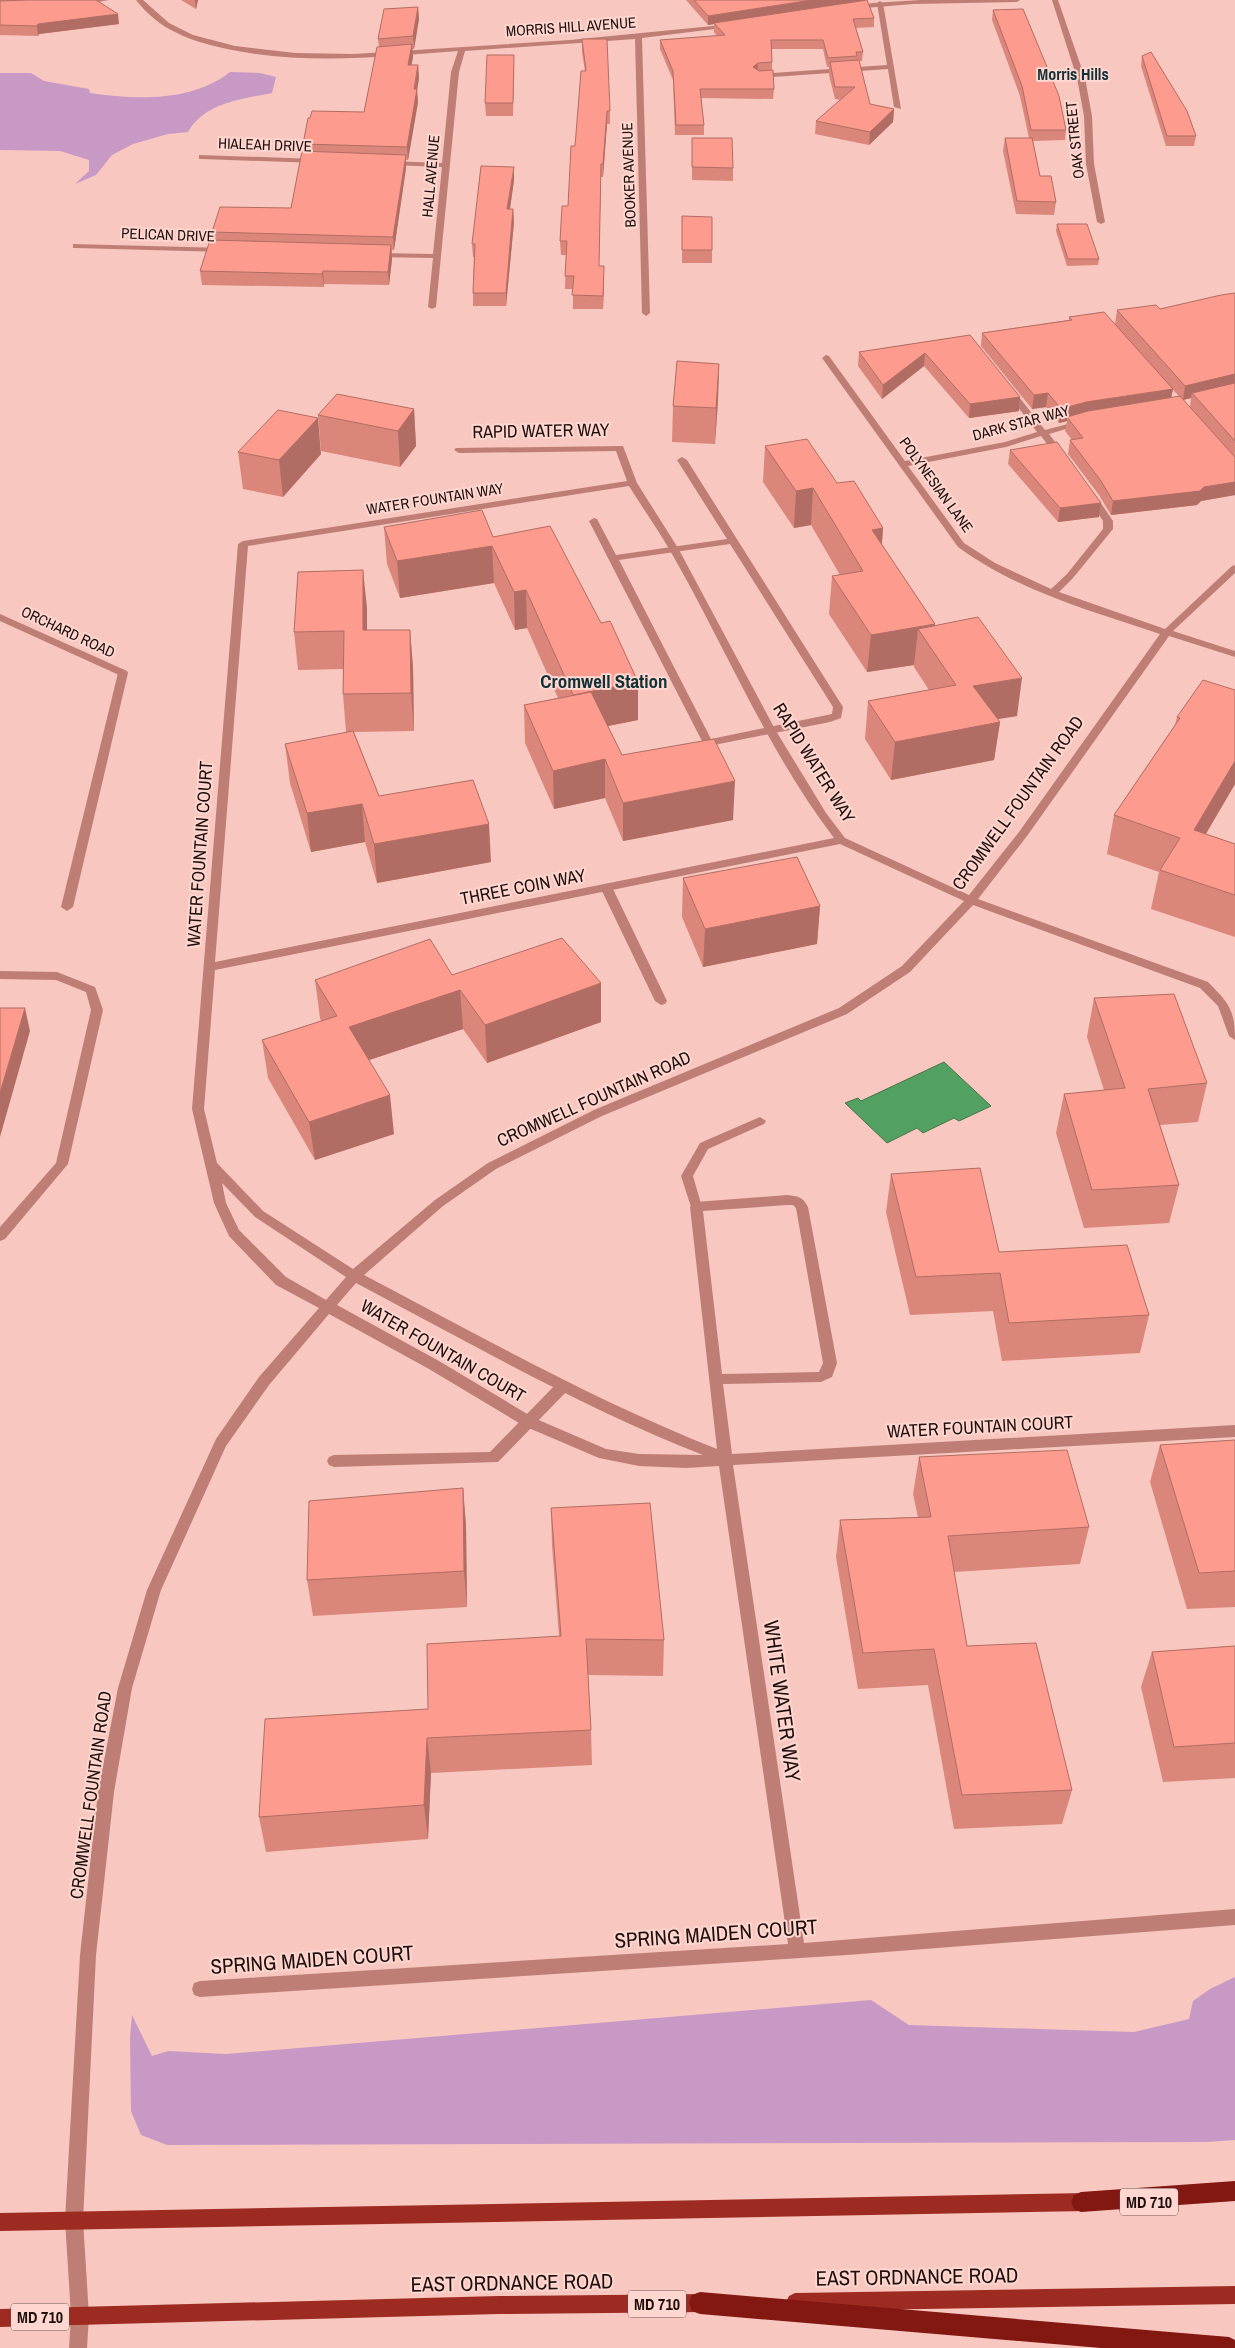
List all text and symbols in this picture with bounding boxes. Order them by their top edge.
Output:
street label: MORRIS HILL AVENUE [505,11,637,42]
district label: Morris Hills [1037,63,1109,85]
street label: OAK STREET [1060,100,1089,180]
street label: BOOKER AVENUE [616,122,641,228]
street label: HIALEAH DRIVE [218,132,312,157]
street label: HALL AVENUE [416,134,445,218]
street label: PELICAN DRIVE [121,222,215,247]
street label: DARK STAR WAY [970,399,1072,446]
street label: RAPID WATER WAY [472,417,610,444]
street label: POLYNESIAN LANE [895,433,978,537]
street label: WATER FOUNTAIN WAY [365,477,506,520]
street label: ORCHARD ROAD [18,601,119,662]
district label: Cromwell Station [540,668,668,694]
street label: RAPID WATER WAY [768,698,861,828]
street label: CROMWELL FOUNTAIN ROAD [946,710,1089,895]
street label: WATER FOUNTAIN COURT [181,760,218,948]
street label: THREE COIN WAY [458,862,588,911]
street label: CROMWELL FOUNTAIN ROAD [493,1044,695,1153]
street label: WATER FOUNTAIN COURT [356,1293,530,1408]
street label: WATER FOUNTAIN COURT [886,1409,1074,1444]
street label: WHITE WATER WAY [757,1618,808,1784]
street label: CROMWELL FOUNTAIN ROAD [64,1689,117,1901]
street label: SPRING MAIDEN COURT [613,1912,819,1955]
street label: SPRING MAIDEN COURT [209,1938,415,1981]
road number: MD 710 [1120,2188,1178,2216]
street label: EAST ORDNANCE ROAD [815,2260,1019,2293]
street label: EAST ORDNANCE ROAD [410,2266,614,2299]
road number: MD 710 [628,2290,686,2318]
road number: MD 710 [11,2304,69,2330]

